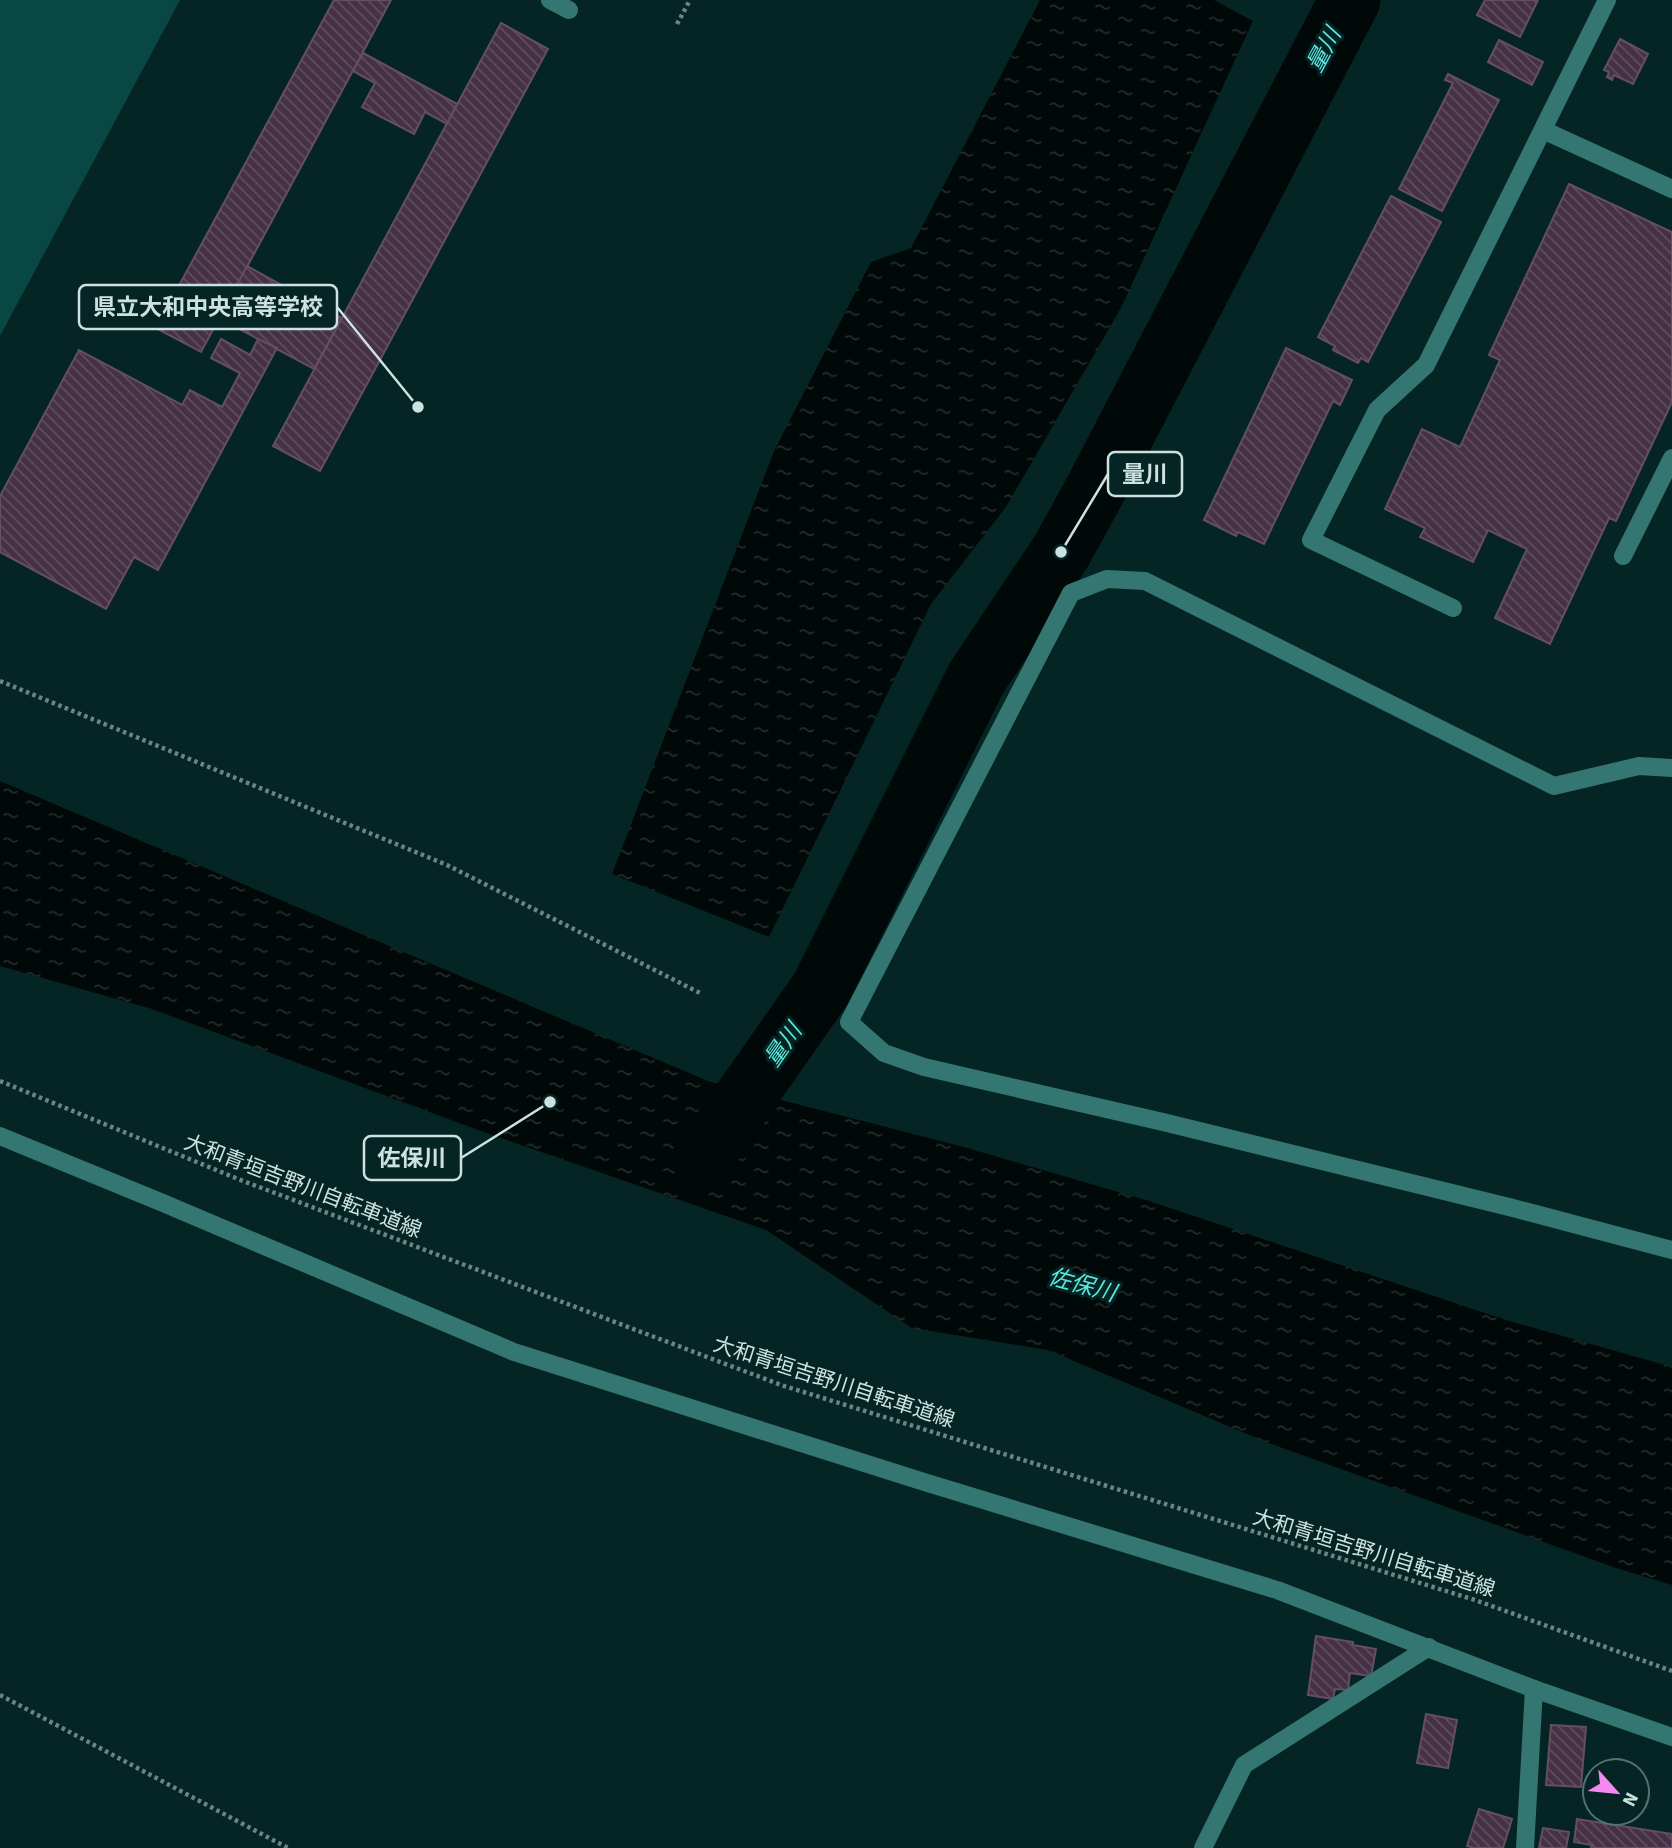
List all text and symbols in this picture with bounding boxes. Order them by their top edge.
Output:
water label: 量川 [1299,19,1351,78]
callout: 県立大和中央高等学校 [79,285,337,329]
text: 県立大和中央高等学校 [93,291,323,324]
callout: 量川 [1108,452,1182,496]
text: 量川 [1122,458,1168,491]
water label: 量川 [756,1014,811,1073]
street label: 大和青垣吉野川自転車道線 [180,1127,426,1245]
callout: 佐保川 [364,1136,461,1180]
text: 佐保川 [378,1142,447,1175]
water label: 佐保川 [1044,1260,1122,1311]
street label: 大和青垣吉野川自転車道線 [710,1329,958,1435]
street label: 大和青垣吉野川自転車道線 [1249,1502,1499,1604]
north arrow [1581,1757,1651,1827]
text: N [1615,1787,1645,1811]

